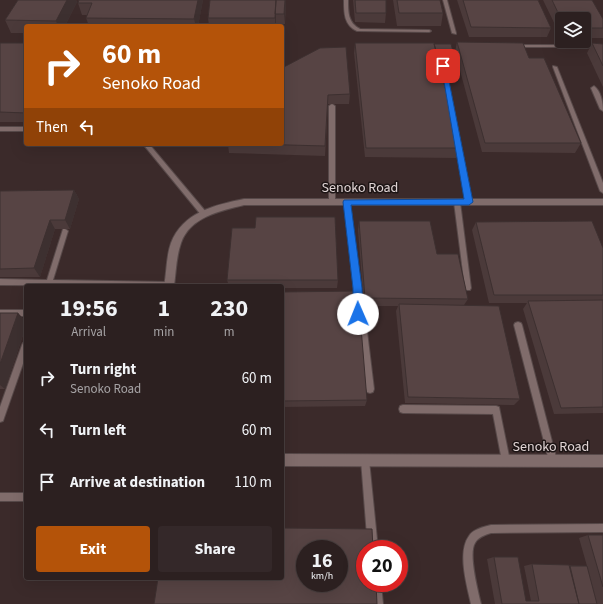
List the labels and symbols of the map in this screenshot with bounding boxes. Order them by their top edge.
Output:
pin [426,49,460,83]
street label: Senoko Road [322,178,398,198]
position arrow [337,293,379,335]
street label: Senoko Road [513,437,589,457]
speed limit sign: 20 [356,540,408,592]

